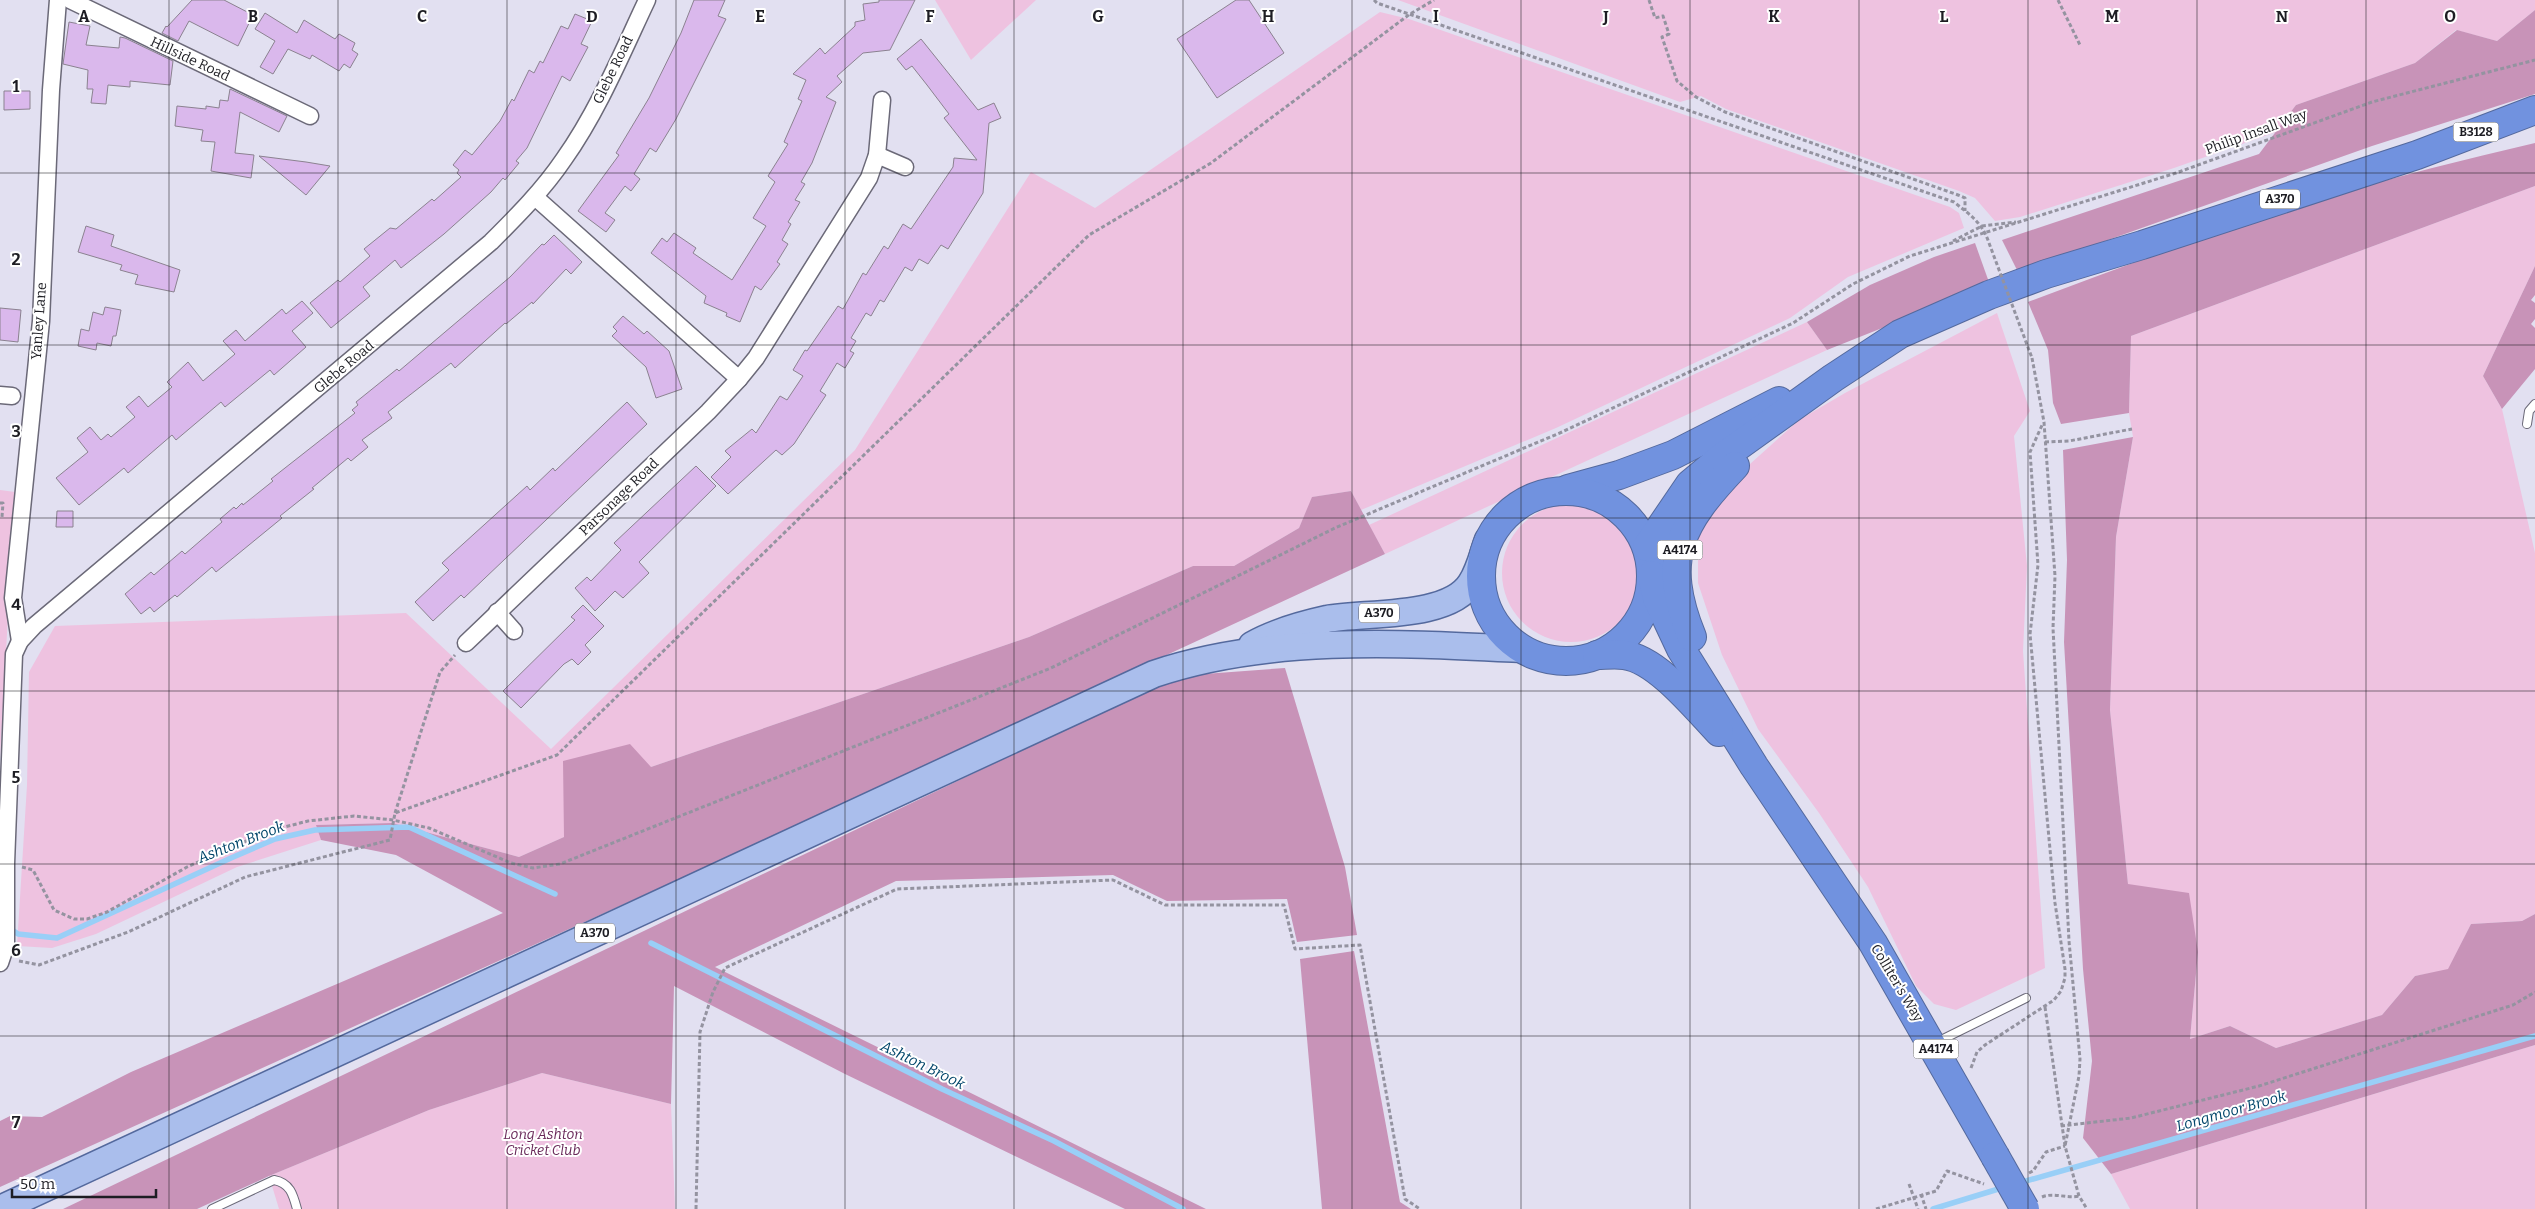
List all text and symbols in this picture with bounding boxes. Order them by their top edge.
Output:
text: A [78,7,90,26]
text: B [248,7,258,26]
text: C [417,7,427,26]
text: D [586,7,598,26]
text: E [755,7,765,26]
text: F [926,7,935,26]
text: G [1092,7,1104,26]
text: H [1262,7,1275,26]
text: I [1433,7,1439,26]
text: J [1602,7,1609,26]
text: K [1768,7,1780,26]
text: L [1940,7,1949,26]
text: M [2105,7,2119,26]
text: N [2276,7,2288,26]
text: O [2444,7,2456,26]
street label: Hillside Road [147,33,233,85]
street label: Glebe Road [589,33,637,107]
text: 1 [13,77,20,96]
street label: Philip Insall Way [2203,105,2310,158]
road number: B3128 [2454,122,2498,142]
road number: A370 [2260,190,2300,208]
text: 2 [11,250,21,269]
street label: Yanley Lane [28,282,50,360]
street label: Glebe Road [310,337,378,397]
text: 3 [11,422,21,441]
street label: Parsonage Road [576,455,662,539]
road number: A4174 [1658,540,1702,560]
text: 4 [11,595,21,614]
road number: A370 [1359,604,1399,622]
text: 5 [12,768,21,787]
water label: Ashton Brook [194,817,288,867]
road number: A370 [575,924,615,942]
text: 6 [11,941,21,960]
street label: Colliter's Way [1867,941,1927,1025]
water label: Ashton Brook [877,1036,969,1093]
road number: A4174 [1914,1040,1958,1058]
water label: Longmoor Brook [2174,1087,2289,1135]
text: 7 [12,1113,21,1132]
park label: Long Ashton Cricket Club [503,1126,583,1159]
scale bar [12,1166,156,1198]
text: 50 m [20,1175,56,1193]

